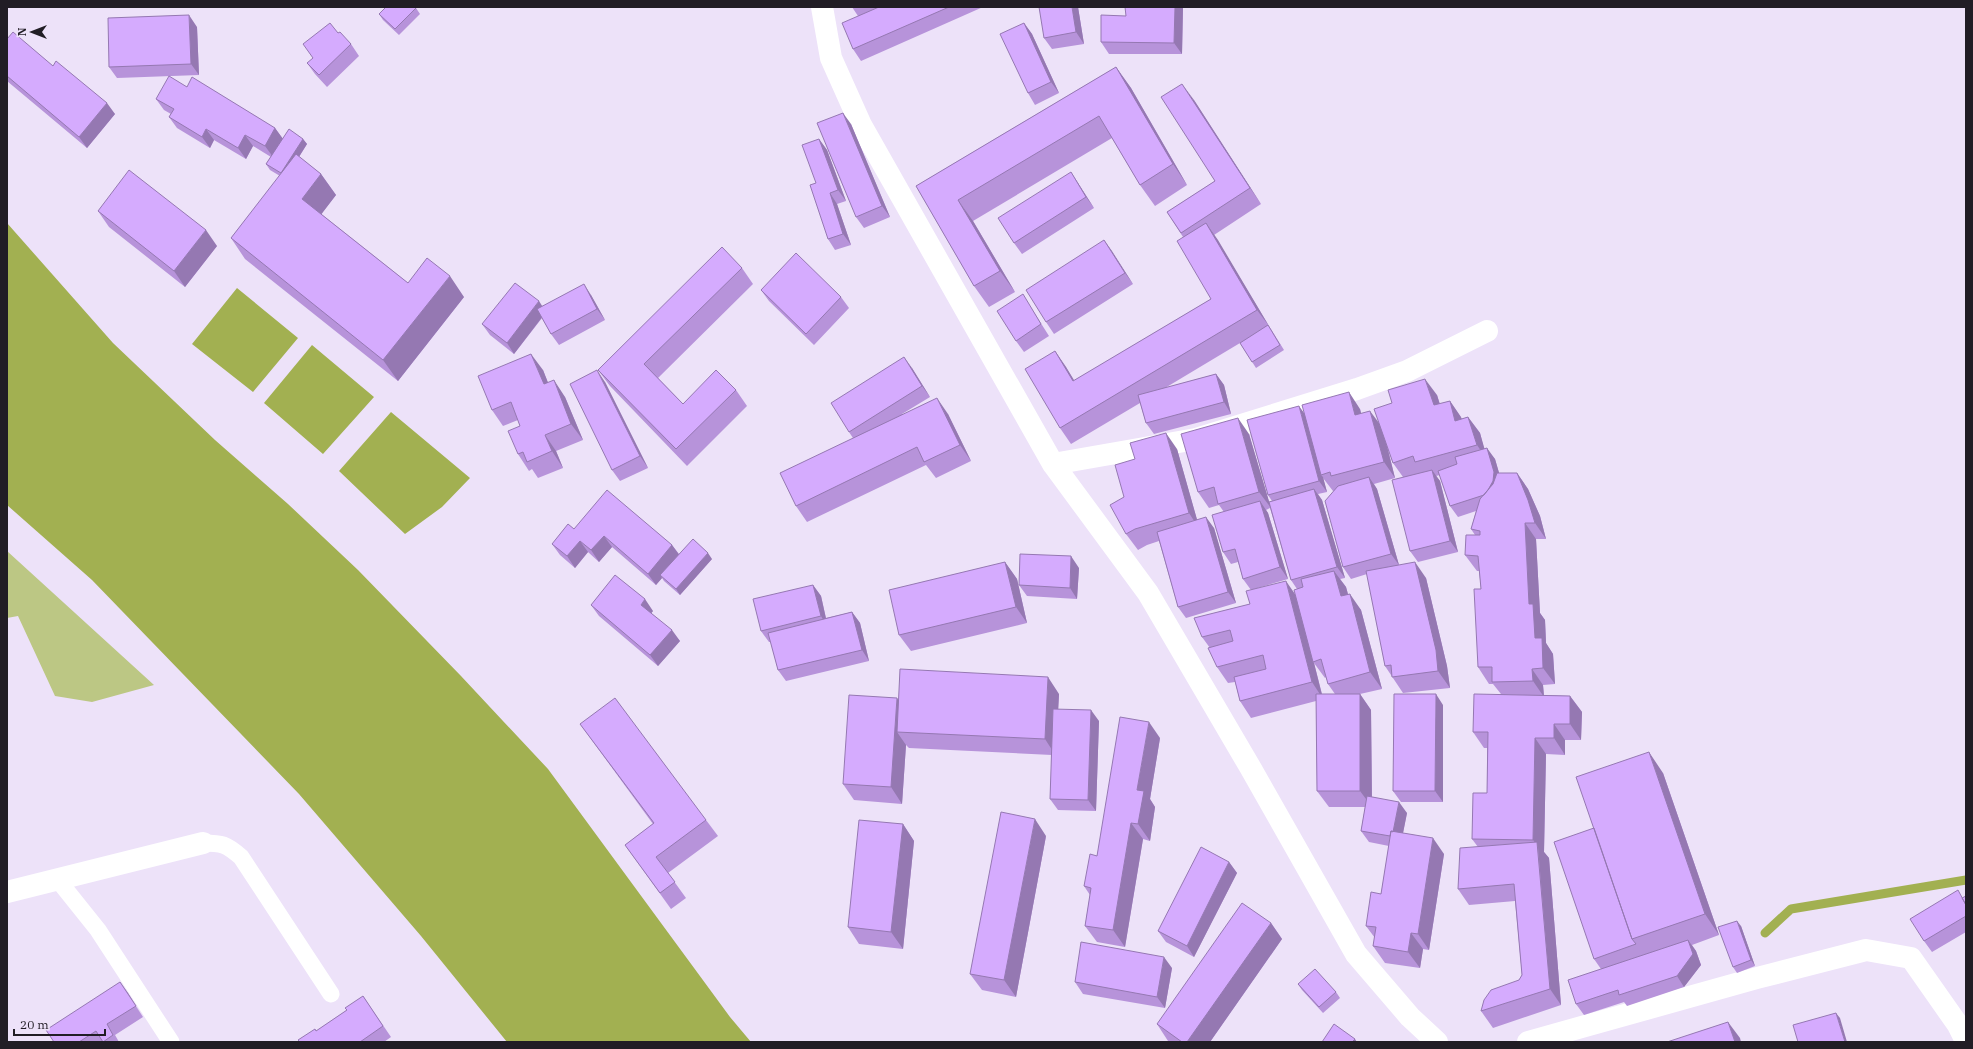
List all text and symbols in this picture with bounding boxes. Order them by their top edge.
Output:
north arrow [12,12,52,52]
text: N [15,27,29,36]
scale bar [14,1011,105,1037]
text: 20 m [20,1017,49,1032]

